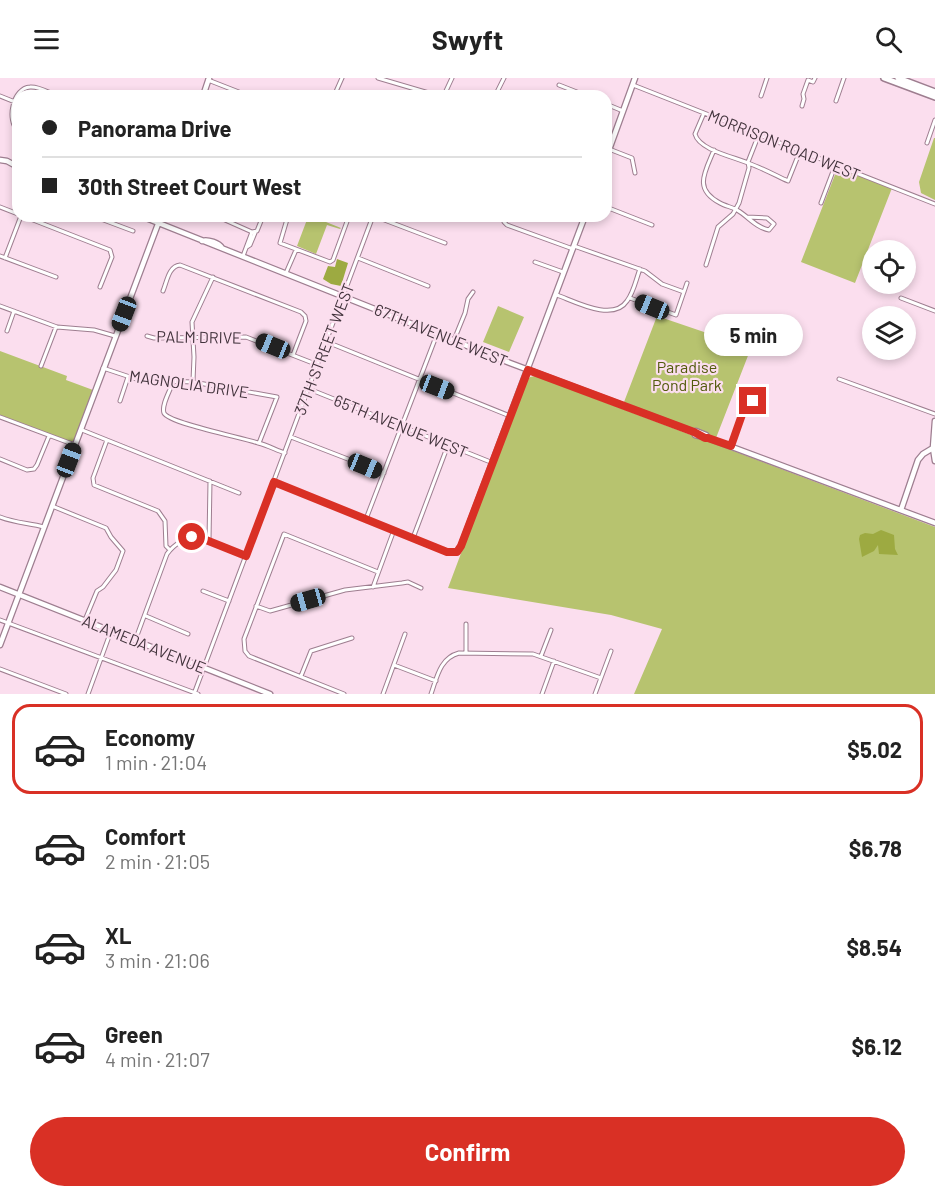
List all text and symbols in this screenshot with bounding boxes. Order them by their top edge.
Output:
icon: menu [30,23,63,56]
text: Swyft [432,23,503,55]
icon: search [872,23,905,56]
street label: MORRISON ROAD WEST [705,105,863,184]
text: Panorama Drive [78,115,231,141]
text: 30th Street Court West [78,173,301,199]
map controls [862,240,916,360]
button: locate [862,240,916,294]
street label: 37TH STREET WEST [290,280,357,417]
car [632,292,672,322]
car [109,294,139,334]
street label: 67TH AVENUE WEST [372,299,511,370]
button: layers [862,306,916,360]
callout: 5 min [704,314,802,356]
text: 5 min [730,323,777,347]
street label: PALM DRIVE [156,326,242,347]
car [253,331,293,361]
park label: Paradise Pond Park [652,357,722,394]
street label: MAGNOLIA DRIVE [128,366,250,401]
car [417,372,457,402]
route end [739,387,766,414]
street label: 65TH AVENUE WEST [331,390,471,461]
car [54,440,84,480]
car [345,451,385,481]
route start [178,523,205,550]
car [288,586,328,614]
street label: ALAMEDA AVENUE [80,610,209,677]
icon: car [33,722,87,776]
text: Economy [105,724,195,750]
text: $5.02 [847,736,902,762]
text: 1 min · 21:04 [105,750,207,774]
icon: car [33,821,87,875]
text: Comfort [105,823,186,849]
text: $6.78 [849,835,902,861]
text: 2 min · 21:05 [105,849,210,873]
icon: car [33,920,87,974]
text: XL [105,922,131,948]
text: $8.54 [846,934,902,960]
text: 3 min · 21:06 [105,948,210,972]
icon: car [33,1019,87,1073]
text: Green [105,1021,163,1047]
text: $6.12 [852,1033,902,1059]
text: 4 min · 21:07 [105,1047,210,1071]
button: Confirm [30,1117,905,1186]

